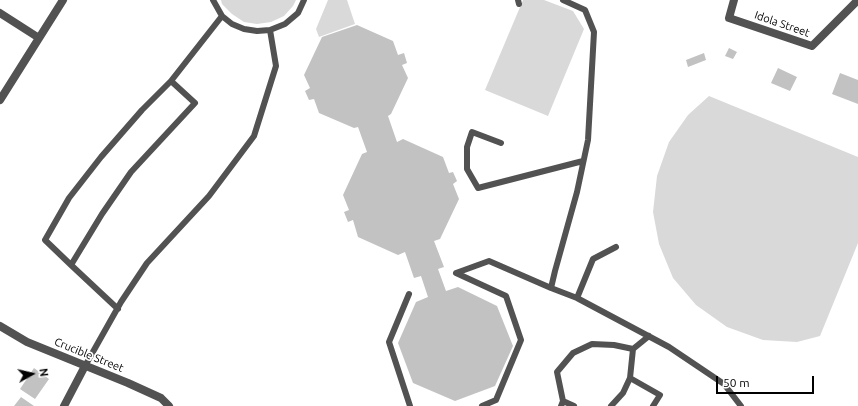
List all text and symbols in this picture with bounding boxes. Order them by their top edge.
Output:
street label: Idola Street [753,8,811,40]
street label: Crucible Street [52,335,126,375]
north arrow [12,354,52,394]
text: N [37,367,50,377]
scale bar [718,368,816,394]
text: 50 m [723,376,750,389]

